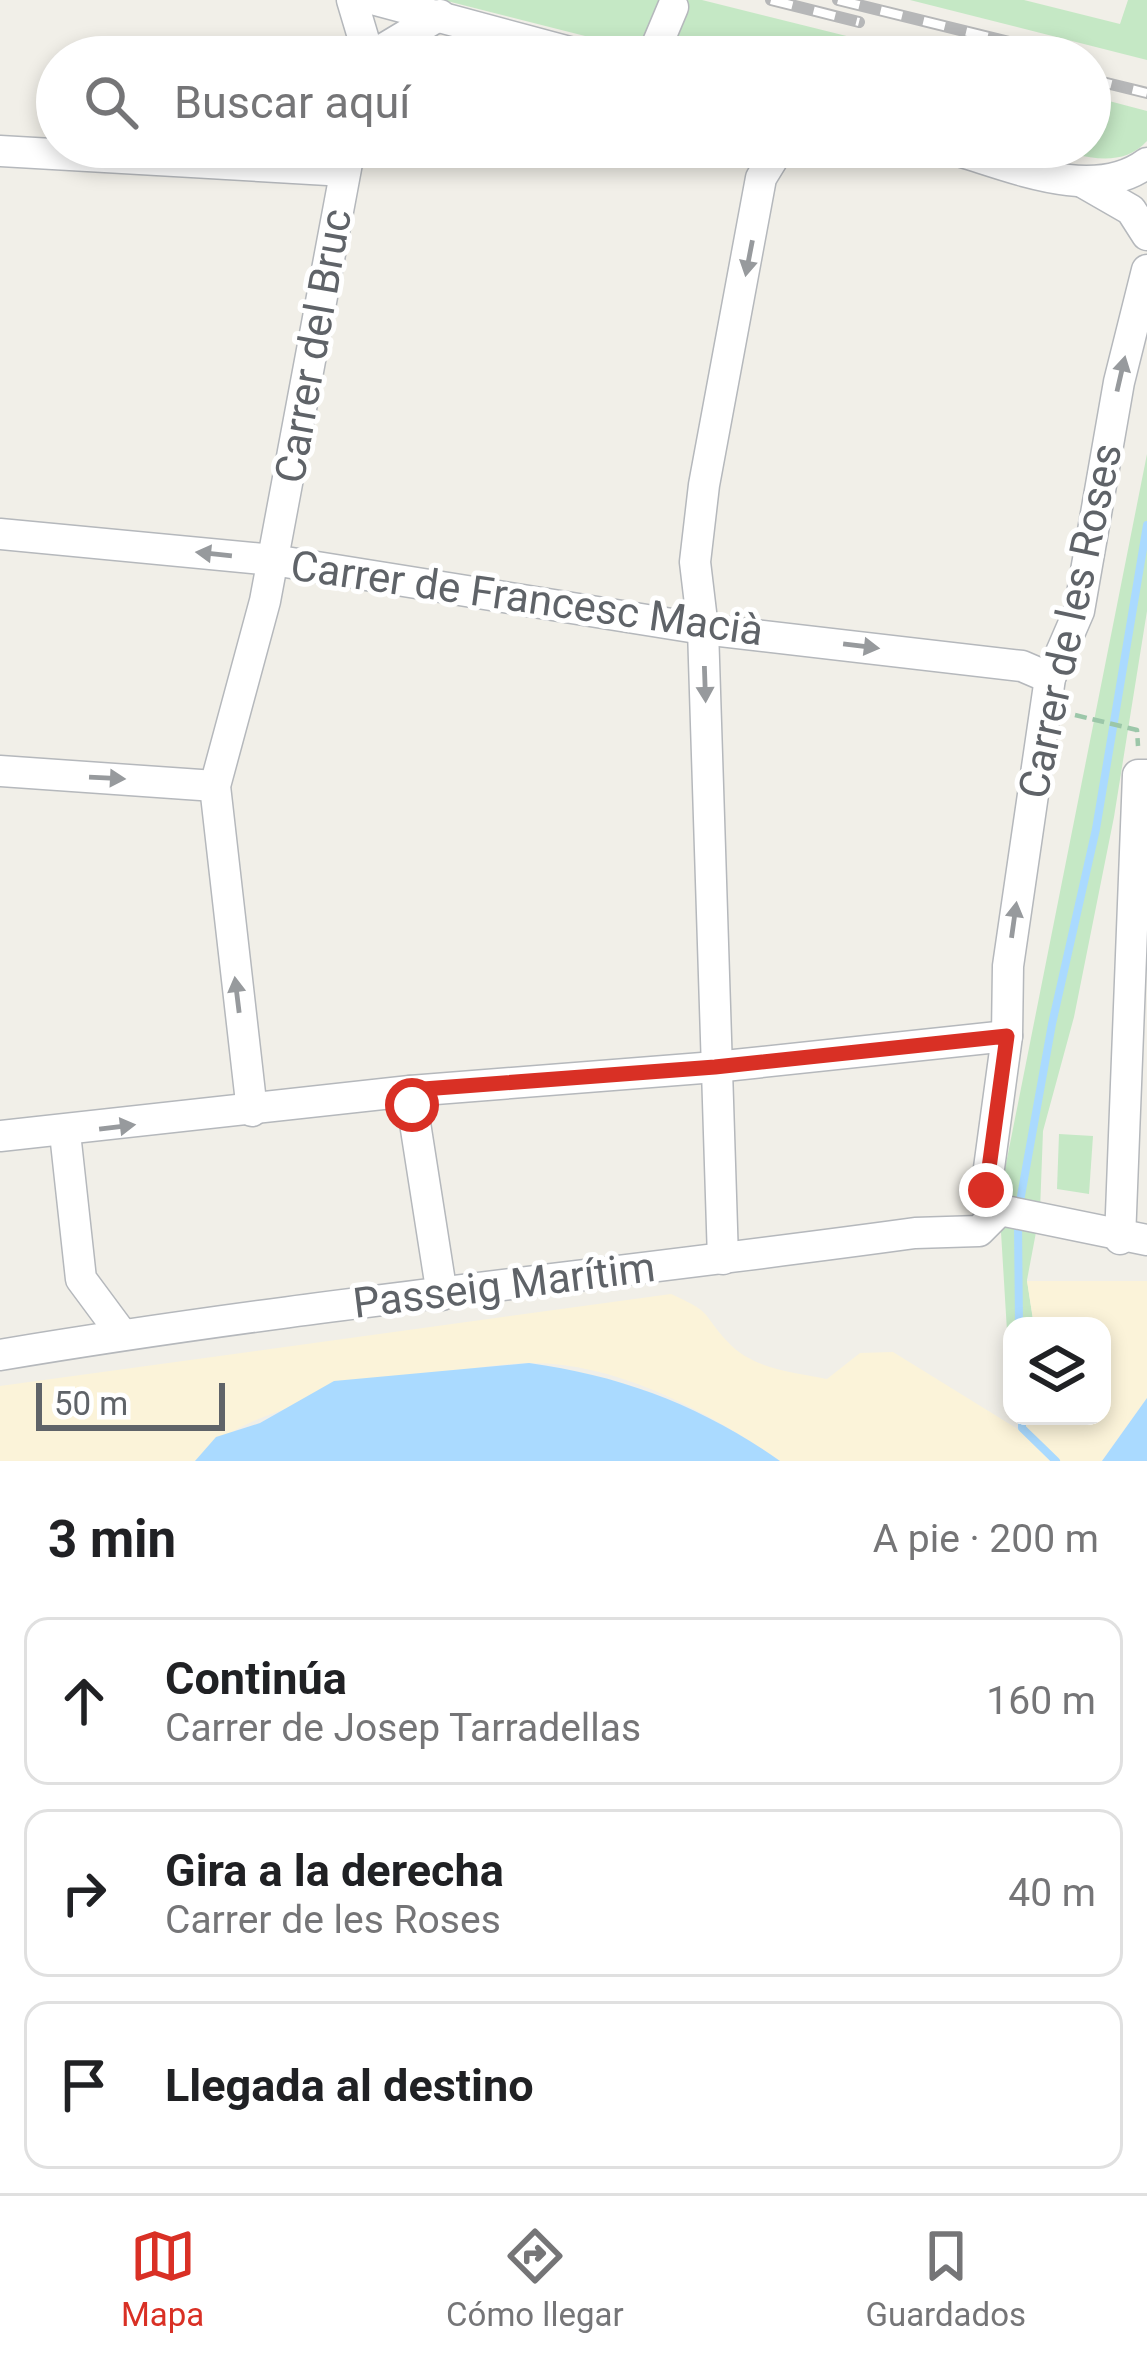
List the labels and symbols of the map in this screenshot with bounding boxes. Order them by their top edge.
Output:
street label: Carrer del Bruc [265,205,361,487]
one-way arrow [739,239,758,277]
one-way arrow [1113,355,1132,392]
street label: Carrer de les Roses [1008,439,1132,803]
street label: Carrer de Francesc Macià [288,541,766,655]
one-way arrow [195,544,232,563]
one-way arrow [843,636,880,655]
one-way arrow [695,666,714,704]
one-way arrow [89,769,127,788]
one-way arrow [1006,900,1024,938]
one-way arrow [228,976,247,1013]
route start [385,1078,439,1132]
one-way arrow [98,1117,136,1136]
route end [959,1163,1013,1217]
street label: Passeig Marítim [350,1242,658,1328]
scale bar [36,1377,225,1430]

